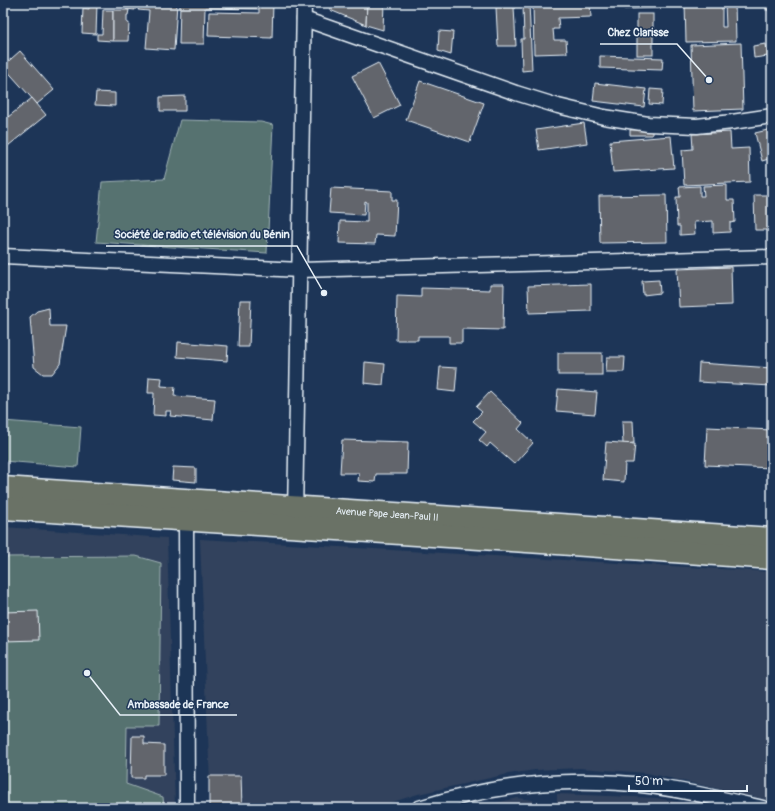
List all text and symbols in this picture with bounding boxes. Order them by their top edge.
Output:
callout: Chez Clarisse [600,21,677,44]
text: Chez Clarisse [607,26,669,39]
callout: Société de radio et télévision du Bénin [106,223,297,246]
text: Société de radio et télévision du Bénin [114,228,290,241]
street label: Avenue Pape Jean-Paul II [335,505,439,524]
callout: Ambassade de France [120,692,237,715]
text: Ambassade de France [127,698,229,711]
scale bar [629,767,747,793]
text: 50 m [635,774,663,789]

